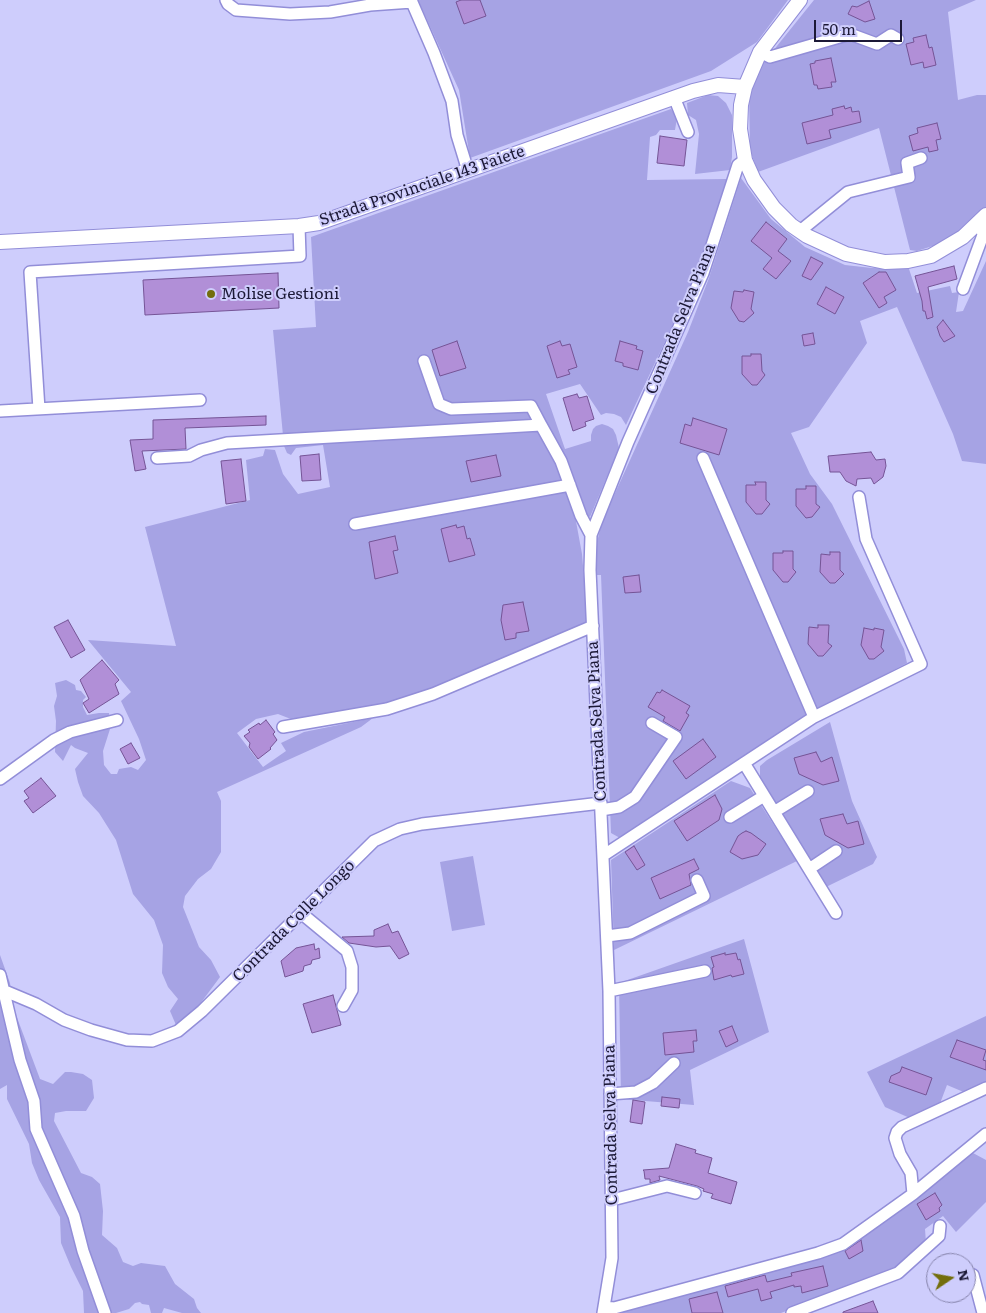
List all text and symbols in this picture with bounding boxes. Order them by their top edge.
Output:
scale bar [816,10,904,42]
text: 50 m [822,17,856,40]
street label: Strada Provinciale 143 Faiete [317,142,527,230]
street label: Contrada Selva Piana [642,241,720,397]
place label: Molise Gestioni [221,284,339,304]
marker: Molise Gestioni [205,288,217,300]
street label: Contrada Selva Piana [583,640,611,802]
street label: Contrada Colle Longo [229,856,359,986]
street label: Contrada Selva Piana [600,1045,622,1205]
north arrow [926,1253,976,1303]
text: N [954,1267,976,1283]

